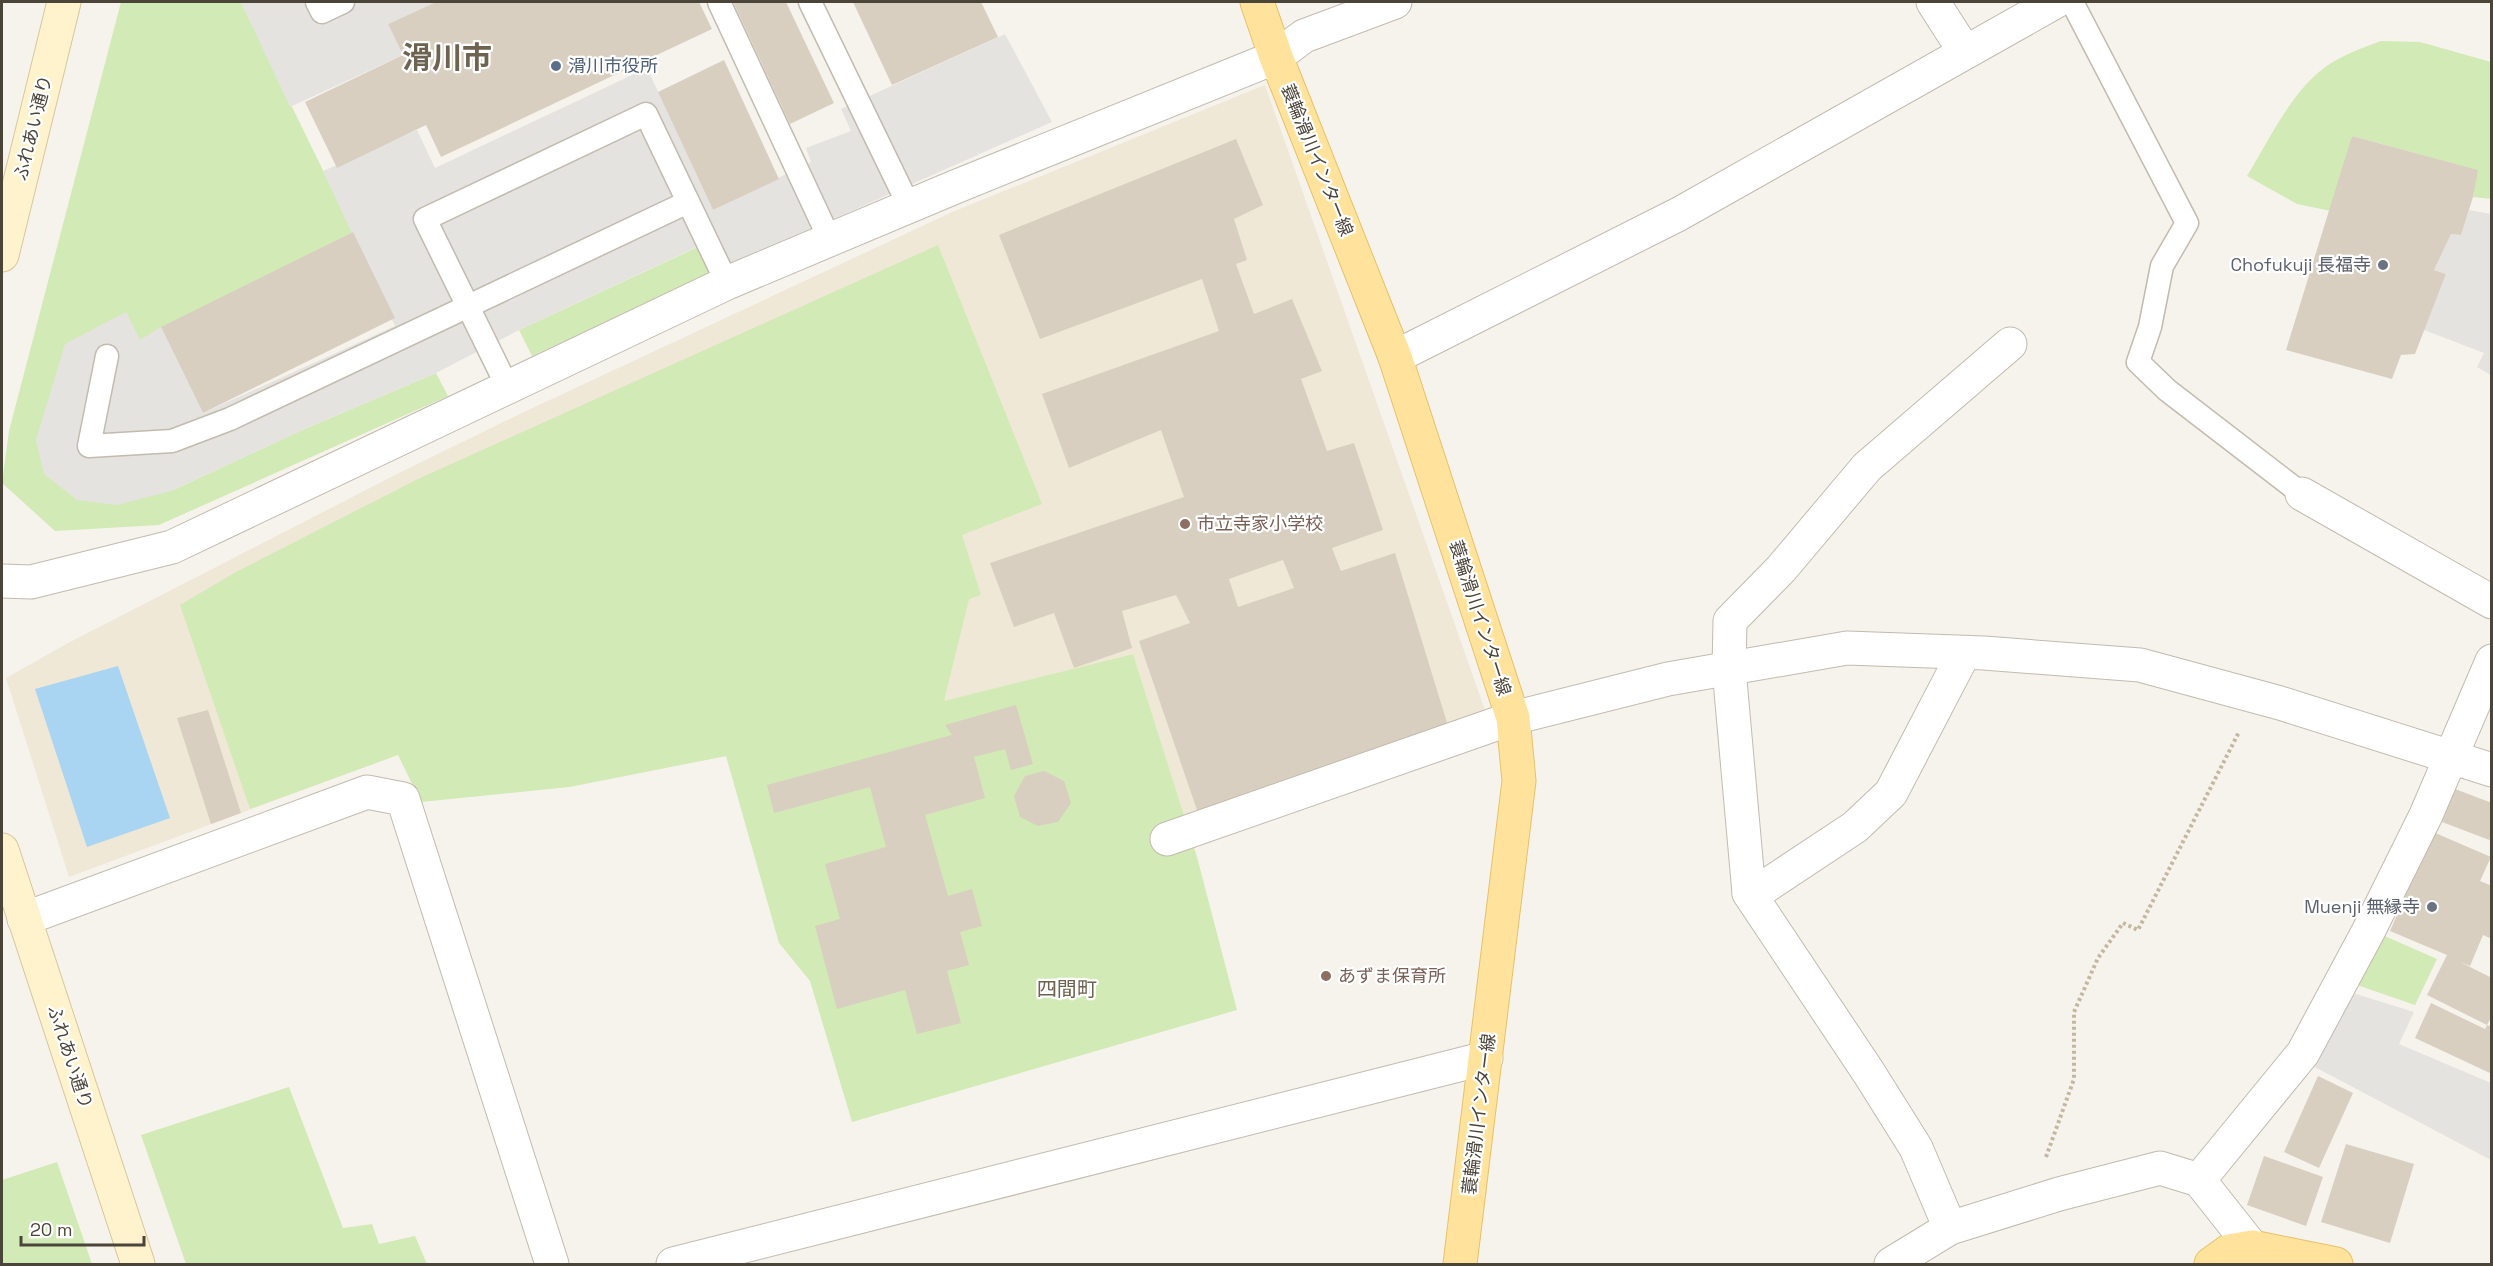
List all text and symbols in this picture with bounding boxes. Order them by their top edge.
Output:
district label: 滑川市 [402,38,492,77]
place label: 滑川市役所 [568,54,658,77]
marker: 滑川市役所 [549,59,563,73]
street label: ふれあい通り [8,73,57,183]
street label: 蓑輪滑川インター線 [1276,80,1358,239]
place label: Chofukuji 長福寺 [2230,253,2371,276]
marker: Chofukuji 長福寺 [2376,258,2390,272]
place label: 市立寺家小学校 [1197,512,1323,535]
marker: 市立寺家小学校 [1178,517,1192,531]
street label: 蓑輪滑川インター線 [1445,537,1516,698]
place label: Muenji 無縁寺 [2304,895,2420,918]
marker: Muenji 無縁寺 [2425,900,2439,914]
place label: あずま保育所 [1338,964,1446,987]
marker: あずま保育所 [1319,969,1333,983]
district label: 四間町 [1037,976,1097,1002]
street label: ふれあい通り [43,1002,98,1112]
street label: 蓑輪滑川インター線 [1457,1032,1500,1196]
scale bar [21,1209,144,1247]
text: 20 m [30,1218,73,1241]

